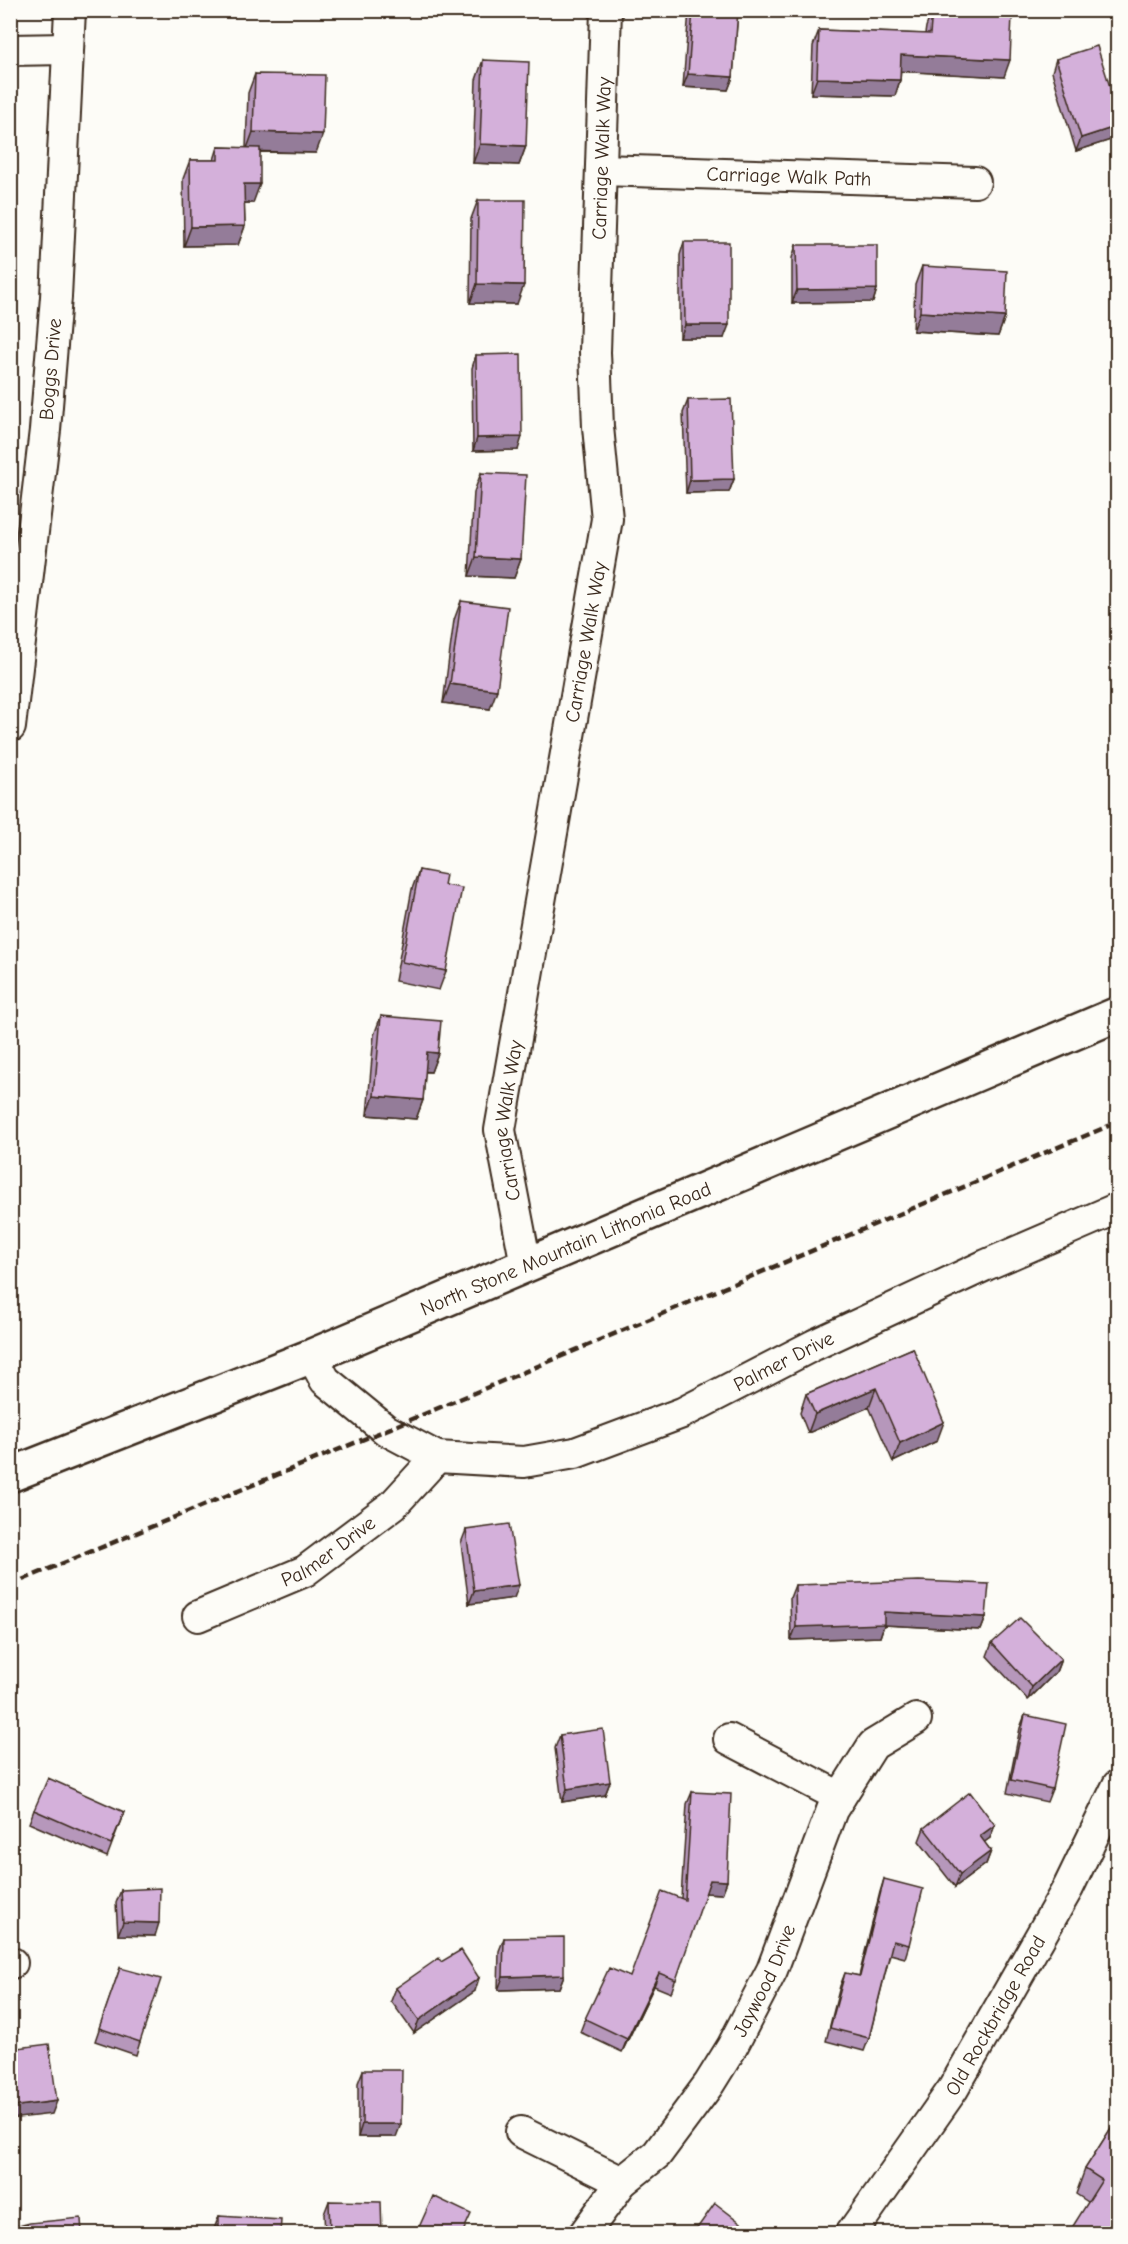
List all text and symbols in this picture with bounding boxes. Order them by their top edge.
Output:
street label: Carriage Walk Way [587,76,615,240]
street label: Carriage Walk Path [706,162,872,190]
street label: Boggs Drive [34,317,66,421]
street label: Carriage Walk Way [560,560,611,724]
street label: Carriage Walk Way [488,1038,527,1203]
street label: North Stone Mountain Lithonia Road [417,1177,714,1320]
street label: Palmer Drive [729,1326,837,1396]
street label: Palmer Drive [278,1511,380,1591]
street label: Jaywood Drive [728,1921,800,2041]
street label: Old Rockbridge Road [940,1931,1050,2100]

